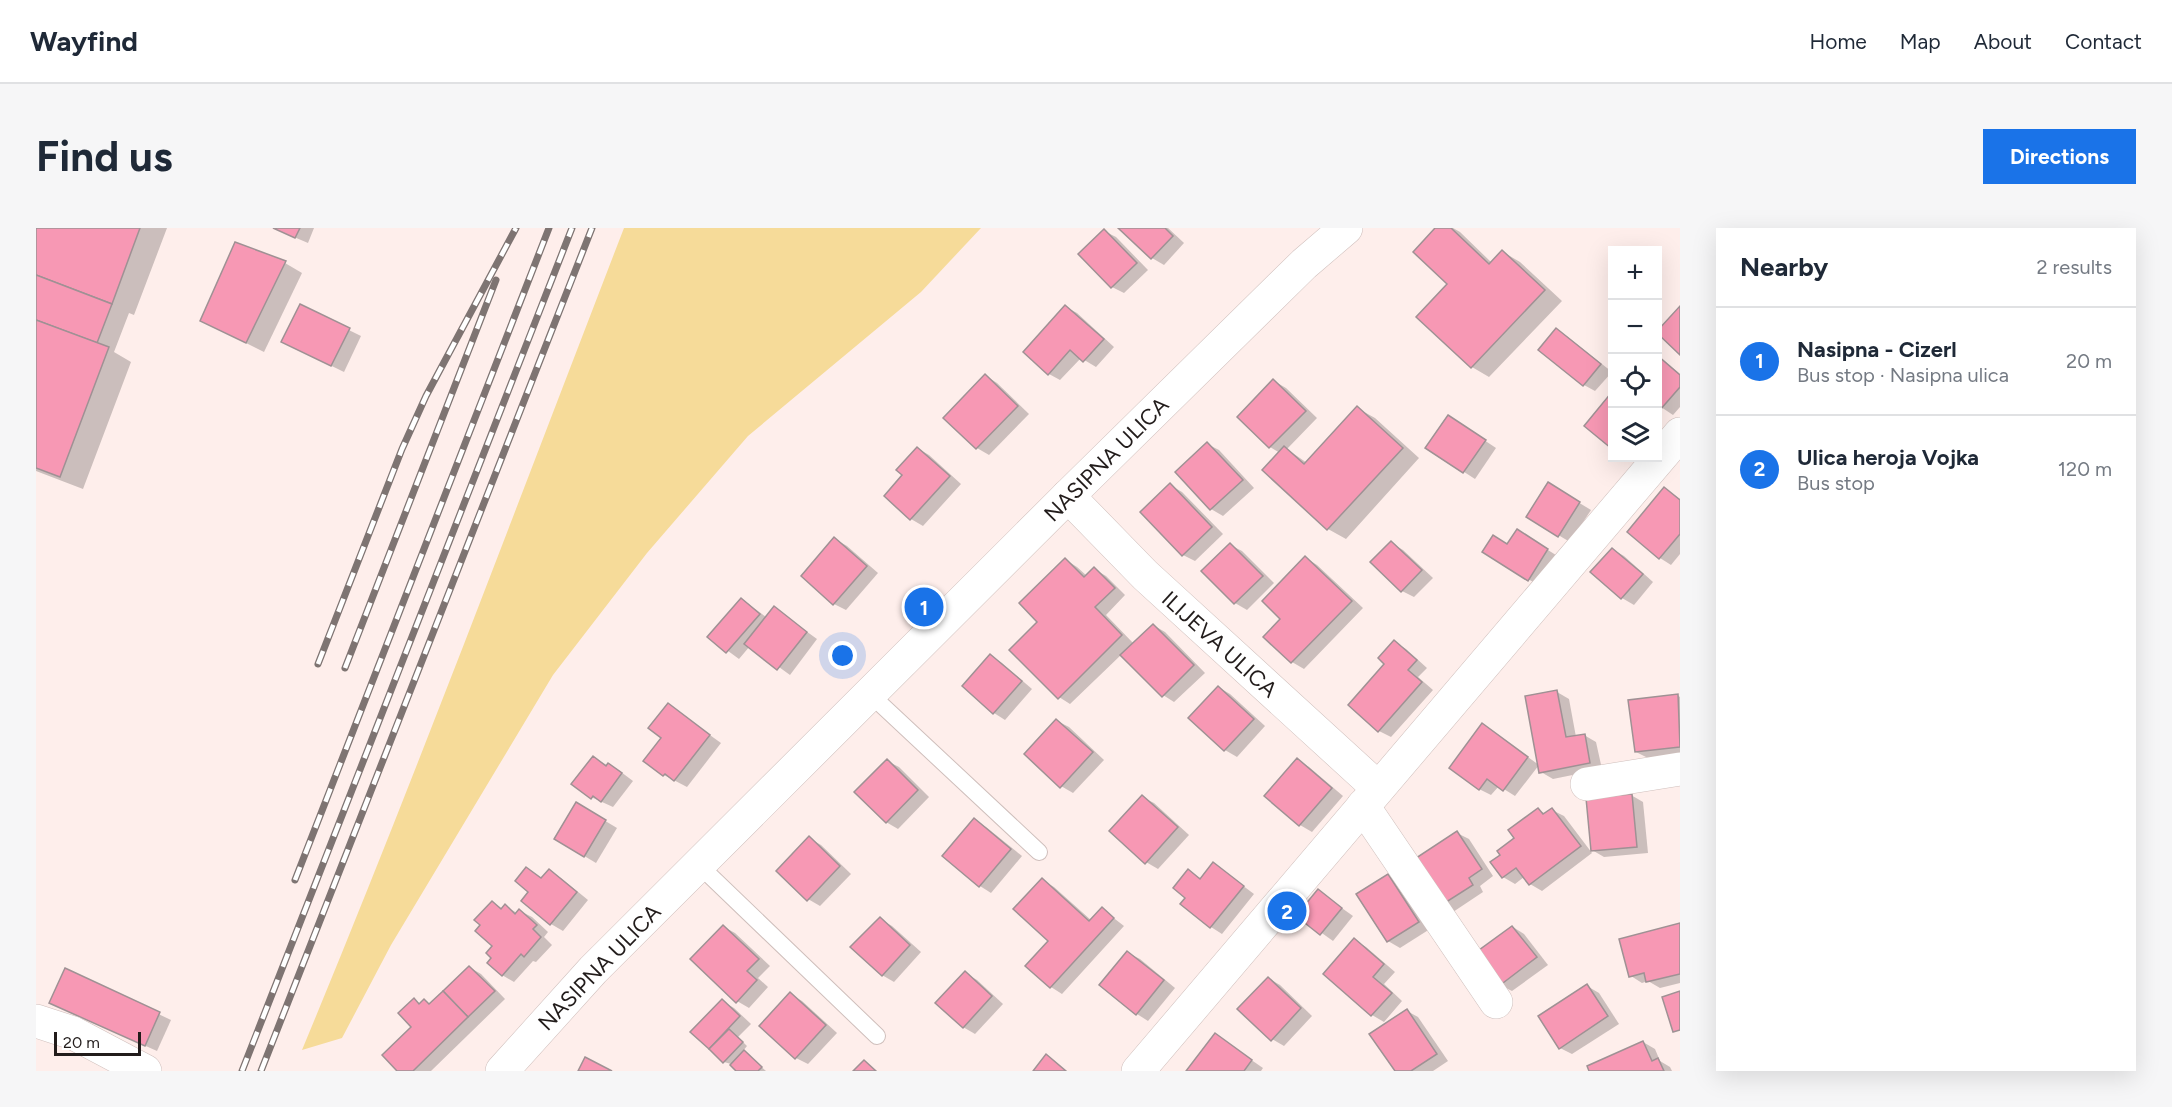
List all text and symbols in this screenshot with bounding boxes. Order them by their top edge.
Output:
text: Wayfind [30,24,138,58]
text: Home [1810,29,1867,54]
text: Map [1900,29,1941,54]
text: About [1974,29,2032,54]
text: Contact [2065,29,2142,54]
button: Directions [1983,129,2136,184]
text: Find us [36,131,173,182]
map controls [1608,246,1662,462]
button: + [1608,246,1662,300]
text: Nearby [1740,251,1828,283]
text: 2 results [2036,255,2112,279]
button: − [1608,300,1662,354]
text: Nasipna - Cizerl [1797,336,1957,363]
text: 1 [1755,349,1764,373]
text: 20 m [2066,349,2112,373]
button: locate [1608,354,1662,408]
text: Bus stop · Nasipna ulica [1797,363,2009,387]
street label: NASIPNA ULICA [1038,391,1174,527]
button: layers [1608,408,1662,462]
text: Ulica heroja Vojka [1797,444,1979,471]
text: 2 [1754,457,1765,481]
text: 120 m [2058,457,2112,481]
text: Bus stop [1797,471,1875,495]
pin: 1 [904,584,944,629]
street label: ILIJEVA ULICA [1156,585,1283,703]
your location [828,641,857,670]
pin: 2 [1268,888,1306,934]
street label: NASIPNA ULICA [532,898,667,1036]
scale bar [54,1029,141,1056]
text: 20 m [63,1033,100,1052]

